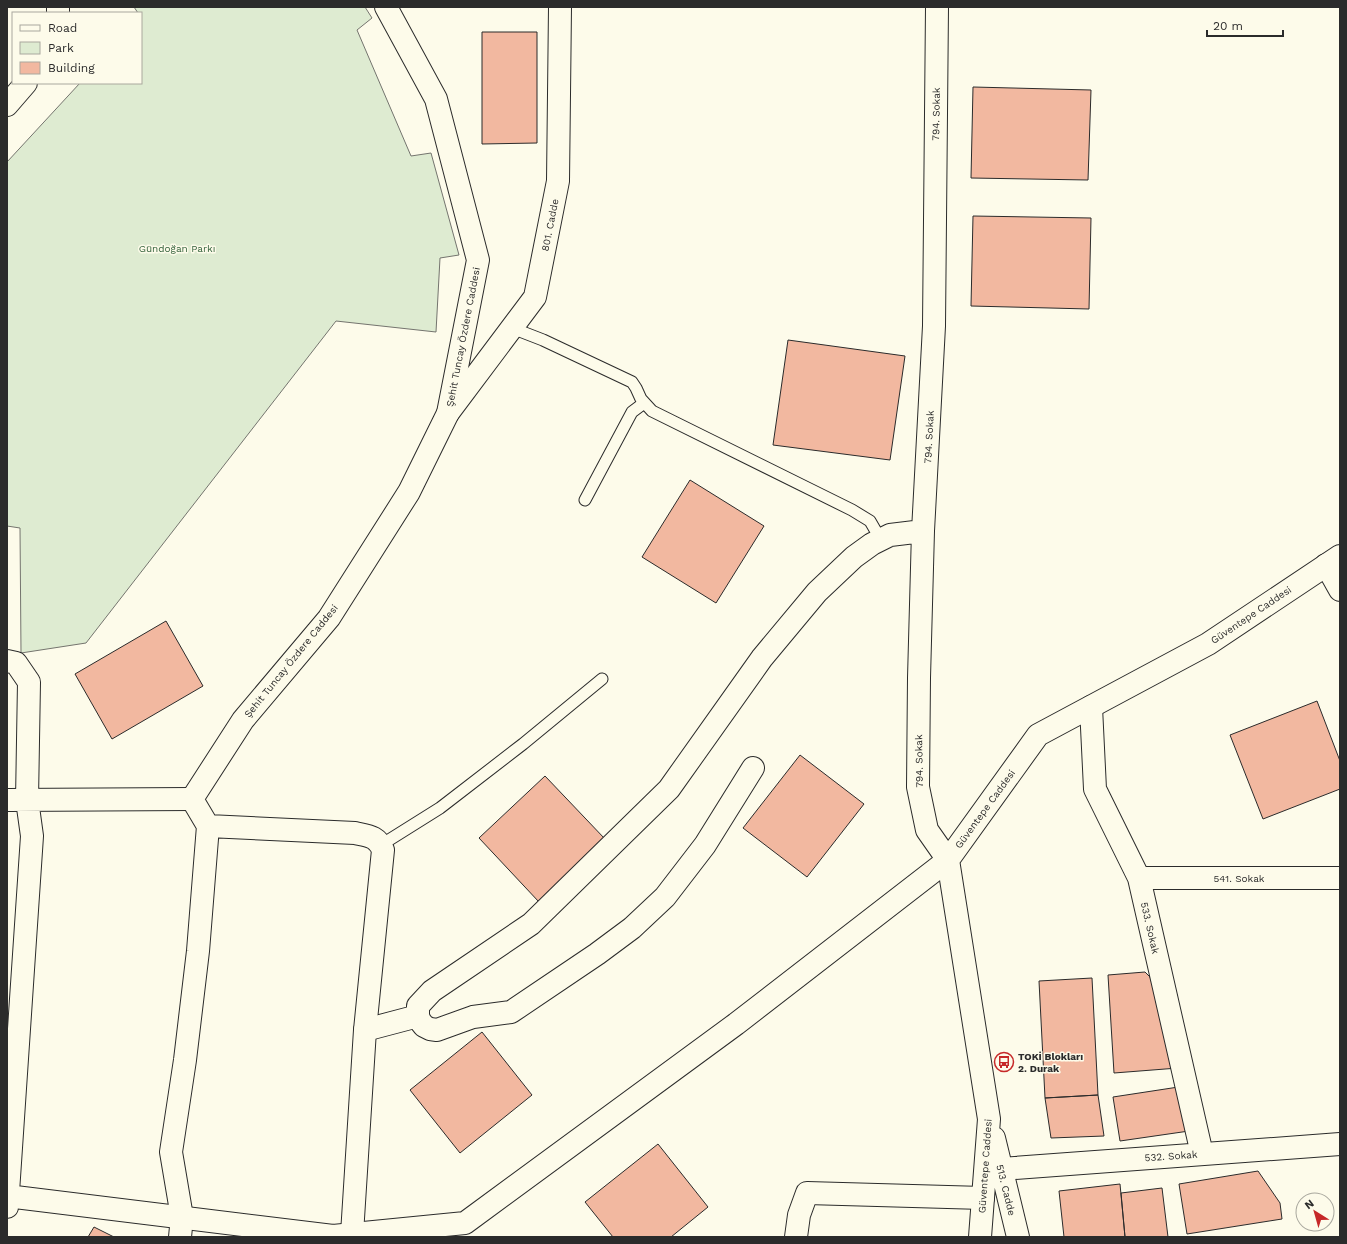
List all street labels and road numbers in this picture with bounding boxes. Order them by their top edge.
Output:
street label: 794. Sokak [930,87,942,141]
street label: 801. Cadde [540,198,561,252]
street label: Şehit Tuncay Özdere Caddesi [444,266,482,408]
street label: 794. Sokak [922,410,936,464]
street label: Güventepe Caddesi [1209,584,1293,646]
street label: Şehit Tuncay Özdere Caddesi [242,602,340,720]
street label: 794. Sokak [913,734,925,788]
street label: Güventepe Caddesi [953,767,1017,851]
street label: 541. Sokak [1213,873,1265,884]
street label: 533. Sokak [1139,901,1161,955]
street label: Güventepe Caddesi [976,1118,994,1214]
street label: 532. Sokak [1144,1149,1198,1163]
street label: 513. Cadde [994,1163,1018,1217]

